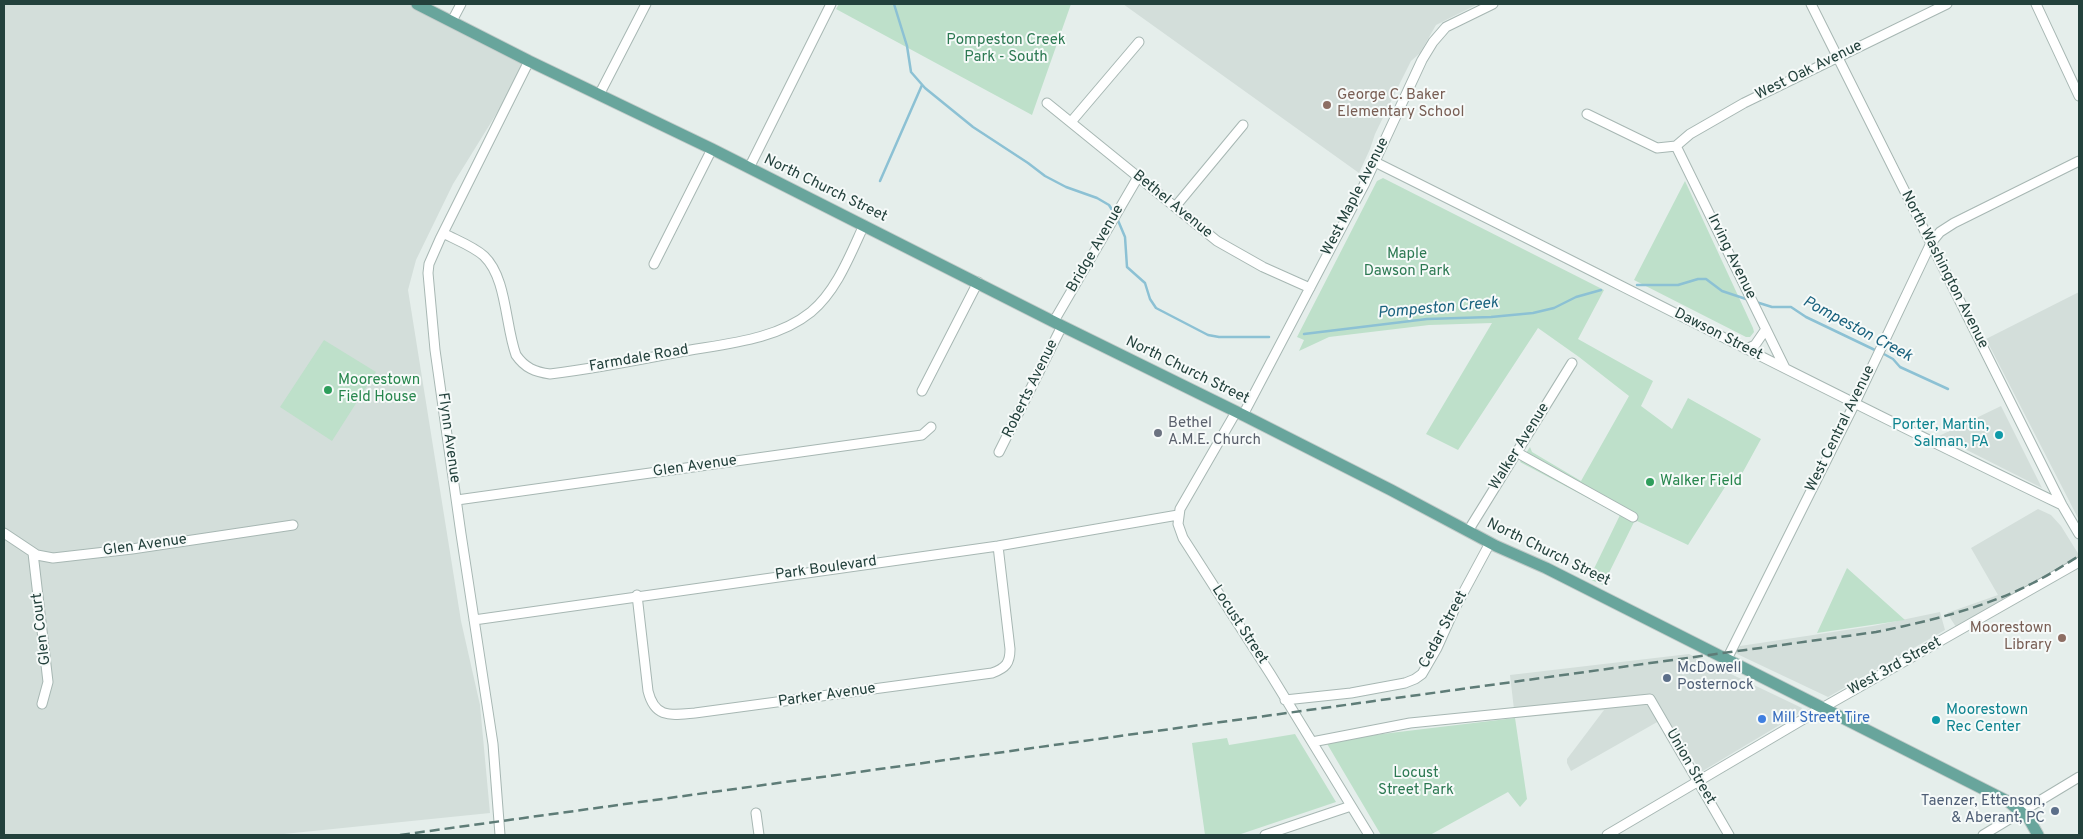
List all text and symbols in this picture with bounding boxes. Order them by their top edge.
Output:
park label: Pompeston Creek Park - South [946,32,1066,67]
street label: West Oak Avenue [1753,37,1865,105]
place label: George C. Baker Elementary School [1337,87,1464,122]
marker: George C. Baker Elementary School [1321,99,1333,111]
street label: West Maple Avenue [1318,135,1394,259]
street label: North Church Street [760,151,890,227]
street label: Bethel Avenue [1128,167,1216,243]
street label: North Washington Avenue [1896,188,1992,352]
street label: Bridge Avenue [1064,202,1128,296]
street label: Irving Avenue [1703,211,1759,303]
park label: Maple Dawson Park [1364,246,1450,281]
water label: Pompeston Creek [1799,293,1915,367]
water label: Pompeston Creek [1377,294,1499,324]
street label: Dawson Street [1671,305,1765,365]
street label: North Church Street [1122,333,1252,409]
street label: Roberts Avenue [999,337,1063,441]
street label: Farmdale Road [588,341,690,377]
street label: West Central Avenue [1803,363,1879,495]
place label: Moorestown Field House [338,372,420,407]
marker: Moorestown Field House [322,384,334,396]
street label: Flynn Avenue [433,392,463,484]
street label: Walker Avenue [1486,400,1554,494]
place label: Bethel A.M.E. Church [1168,415,1261,450]
place label: Porter, Martin, Salman, PA [1892,417,1989,452]
marker: Bethel A.M.E. Church [1152,427,1164,439]
marker: Porter, Martin, Salman, PA [1993,429,2005,441]
street label: Glen Avenue [652,452,738,482]
place label: Walker Field [1660,473,1742,491]
marker: Walker Field [1644,476,1656,488]
street label: North Church Street [1483,515,1613,591]
street label: Glen Avenue [102,531,188,561]
street label: Park Boulevard [774,553,878,585]
street label: Locust Street [1207,582,1271,668]
street label: Cedar Street [1416,588,1472,672]
street label: Glen Court [29,592,55,666]
place label: Moorestown Library [1970,620,2052,655]
marker: Moorestown Library [2056,632,2068,644]
street label: West 3rd Street [1845,634,1945,700]
place label: McDowell Posternock [1677,660,1754,695]
marker: McDowell Posternock [1661,672,1673,684]
street label: Parker Avenue [777,680,877,712]
place label: Moorestown Rec Center [1946,702,2028,737]
place label: Mill Street Tire [1772,710,1870,728]
marker: Mill Street Tire [1756,713,1768,725]
marker: Moorestown Rec Center [1930,714,1942,726]
street label: Union Street [1661,726,1719,808]
park label: Locust Street Park [1378,765,1454,800]
place label: Taenzer, Ettenson, & Aberant, PC [1921,793,2045,828]
marker: Taenzer, Ettenson, & Aberant, PC [2049,805,2061,817]

